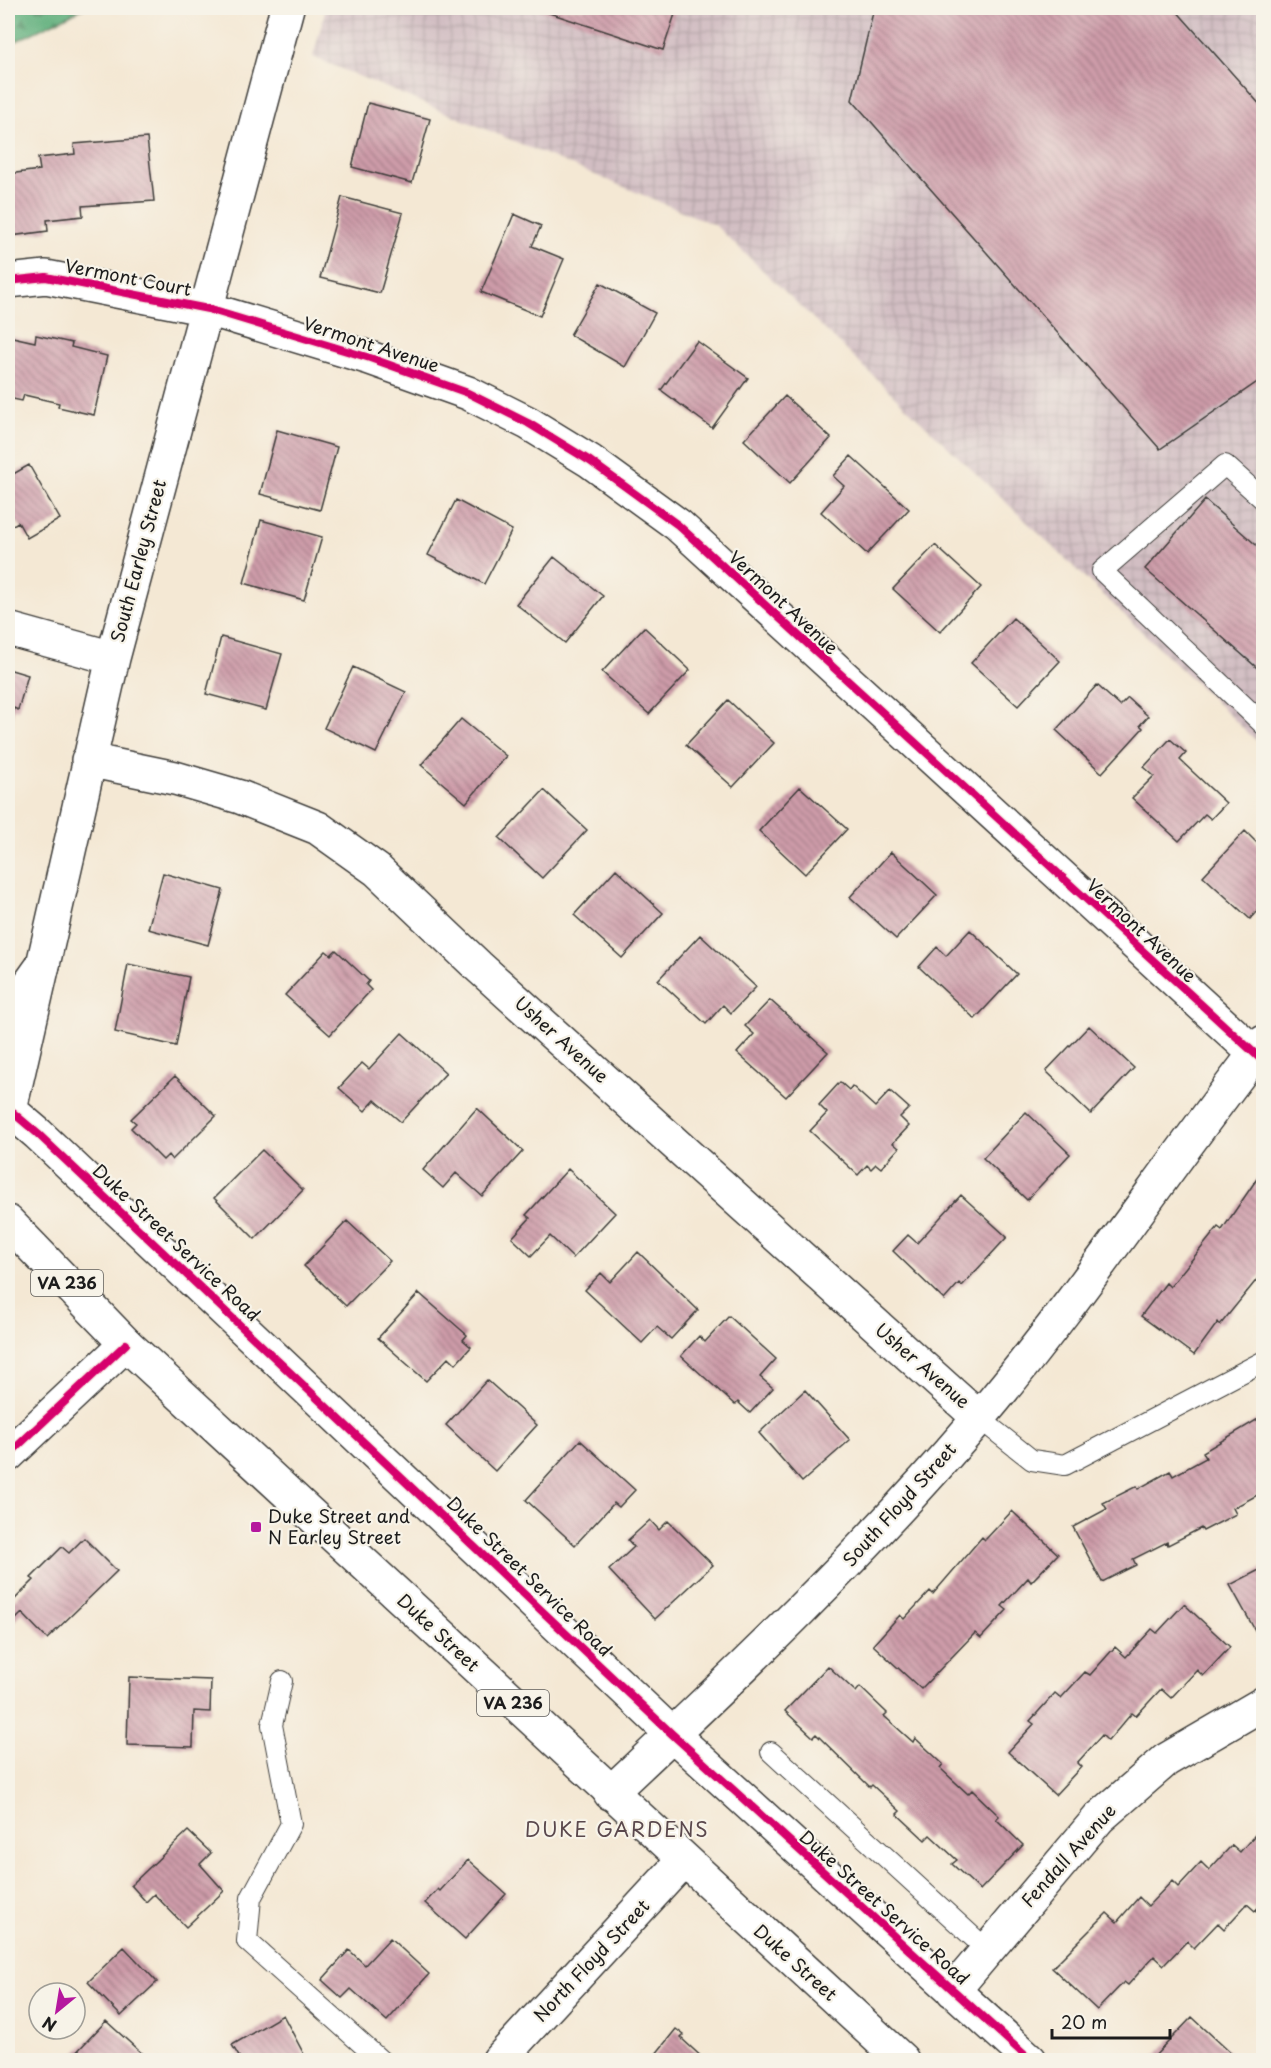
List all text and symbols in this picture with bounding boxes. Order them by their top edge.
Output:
street label: Vermont Court [63,251,194,302]
street label: Vermont Avenue [300,309,443,378]
street label: South Earley Street [103,476,172,645]
street label: Vermont Avenue [723,544,845,660]
street label: Vermont Avenue [1081,872,1203,988]
street label: Usher Avenue [509,989,615,1089]
street label: Duke Street Service Road [87,1157,267,1327]
road number: VA 236 [31,1270,103,1296]
street label: Usher Avenue [869,1316,977,1414]
street label: South Floyd Street [836,1436,962,1572]
street label: Duke Street Service Road [441,1490,619,1662]
place label: Duke Street and N Earley Street [268,1502,410,1550]
marker: Duke Street and N Earley Street [249,1520,263,1534]
street label: Duke Street [392,1587,486,1677]
road number: VA 236 [477,1690,549,1716]
street label: Fendall Avenue [1014,1797,1122,1913]
district label: DUKE GARDENS [525,1814,709,1844]
street label: Duke Street Service Road [795,1826,973,1990]
street label: North Floyd Street [527,1892,655,2027]
street label: Duke Street [749,1920,841,2006]
north arrow [27,1981,87,2041]
scale bar [1052,2002,1170,2040]
text: 20 m [1061,2008,1107,2035]
text: N [38,2011,60,2038]

